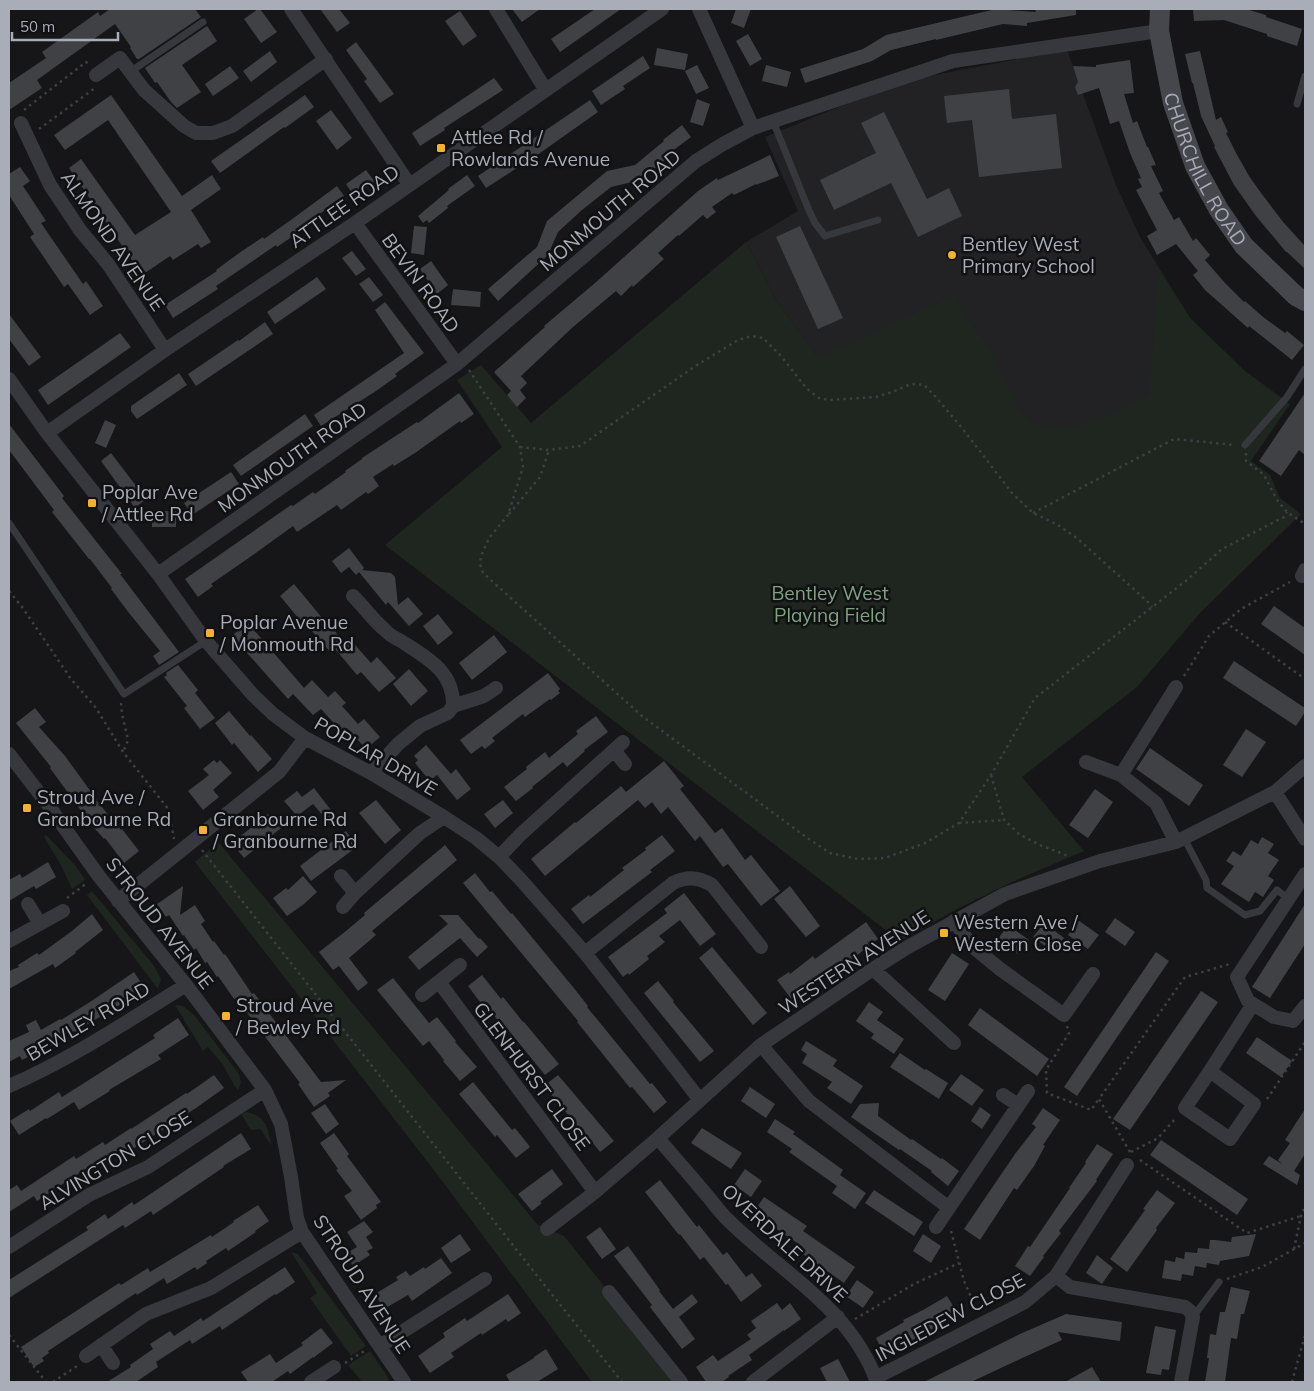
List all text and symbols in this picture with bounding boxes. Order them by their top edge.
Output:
scale bar [12,10,119,42]
text: 50 m [20,17,55,36]
street label: CHURCHILL ROAD [1159,90,1252,250]
place label: Attlee Rd / Rowlands Avenue [451,125,610,171]
marker: Attlee Rd / Rowlands Avenue [435,142,447,154]
street label: MONMOUTH ROAD [535,144,685,276]
street label: ATTLEE ROAD [284,159,404,253]
street label: ALMOND AVENUE [56,166,170,316]
street label: BEVIN ROAD [377,229,465,337]
place label: Bentley West Primary School [962,232,1095,278]
marker: Bentley West Primary School [946,249,958,261]
street label: MONMOUTH ROAD [213,397,371,517]
place label: Poplar Ave / Attlee Rd [101,480,198,526]
marker: Poplar Ave / Attlee Rd [86,497,98,509]
park label: Bentley West Playing Field [771,581,889,627]
place label: Poplar Avenue / Monmouth Rd [219,610,354,656]
marker: Poplar Avenue / Monmouth Rd [204,627,216,639]
street label: POPLAR DRIVE [310,711,442,801]
place label: Stroud Ave / Granbourne Rd [37,785,171,831]
marker: Stroud Ave / Granbourne Rd [21,802,33,814]
place label: Granbourne Rd / Granbourne Rd [212,807,358,853]
marker: Granbourne Rd / Granbourne Rd [197,824,209,836]
street label: STROUD AVENUE [101,852,219,994]
street label: WESTERN AVENUE [774,904,934,1020]
place label: Western Ave / Western Close [954,910,1082,956]
marker: Western Ave / Western Close [938,927,950,939]
street label: BEWLEY ROAD [22,976,154,1066]
place label: Stroud Ave / Bewley Rd [235,993,340,1039]
street label: GLENHURST CLOSE [468,997,596,1155]
marker: Stroud Ave / Bewley Rd [220,1010,232,1022]
street label: ALVINGTON CLOSE [35,1105,195,1215]
street label: OVERDALE DRIVE [717,1179,853,1307]
street label: STROUD AVENUE [308,1210,416,1358]
street label: INGLEDEW CLOSE [871,1267,1029,1367]

